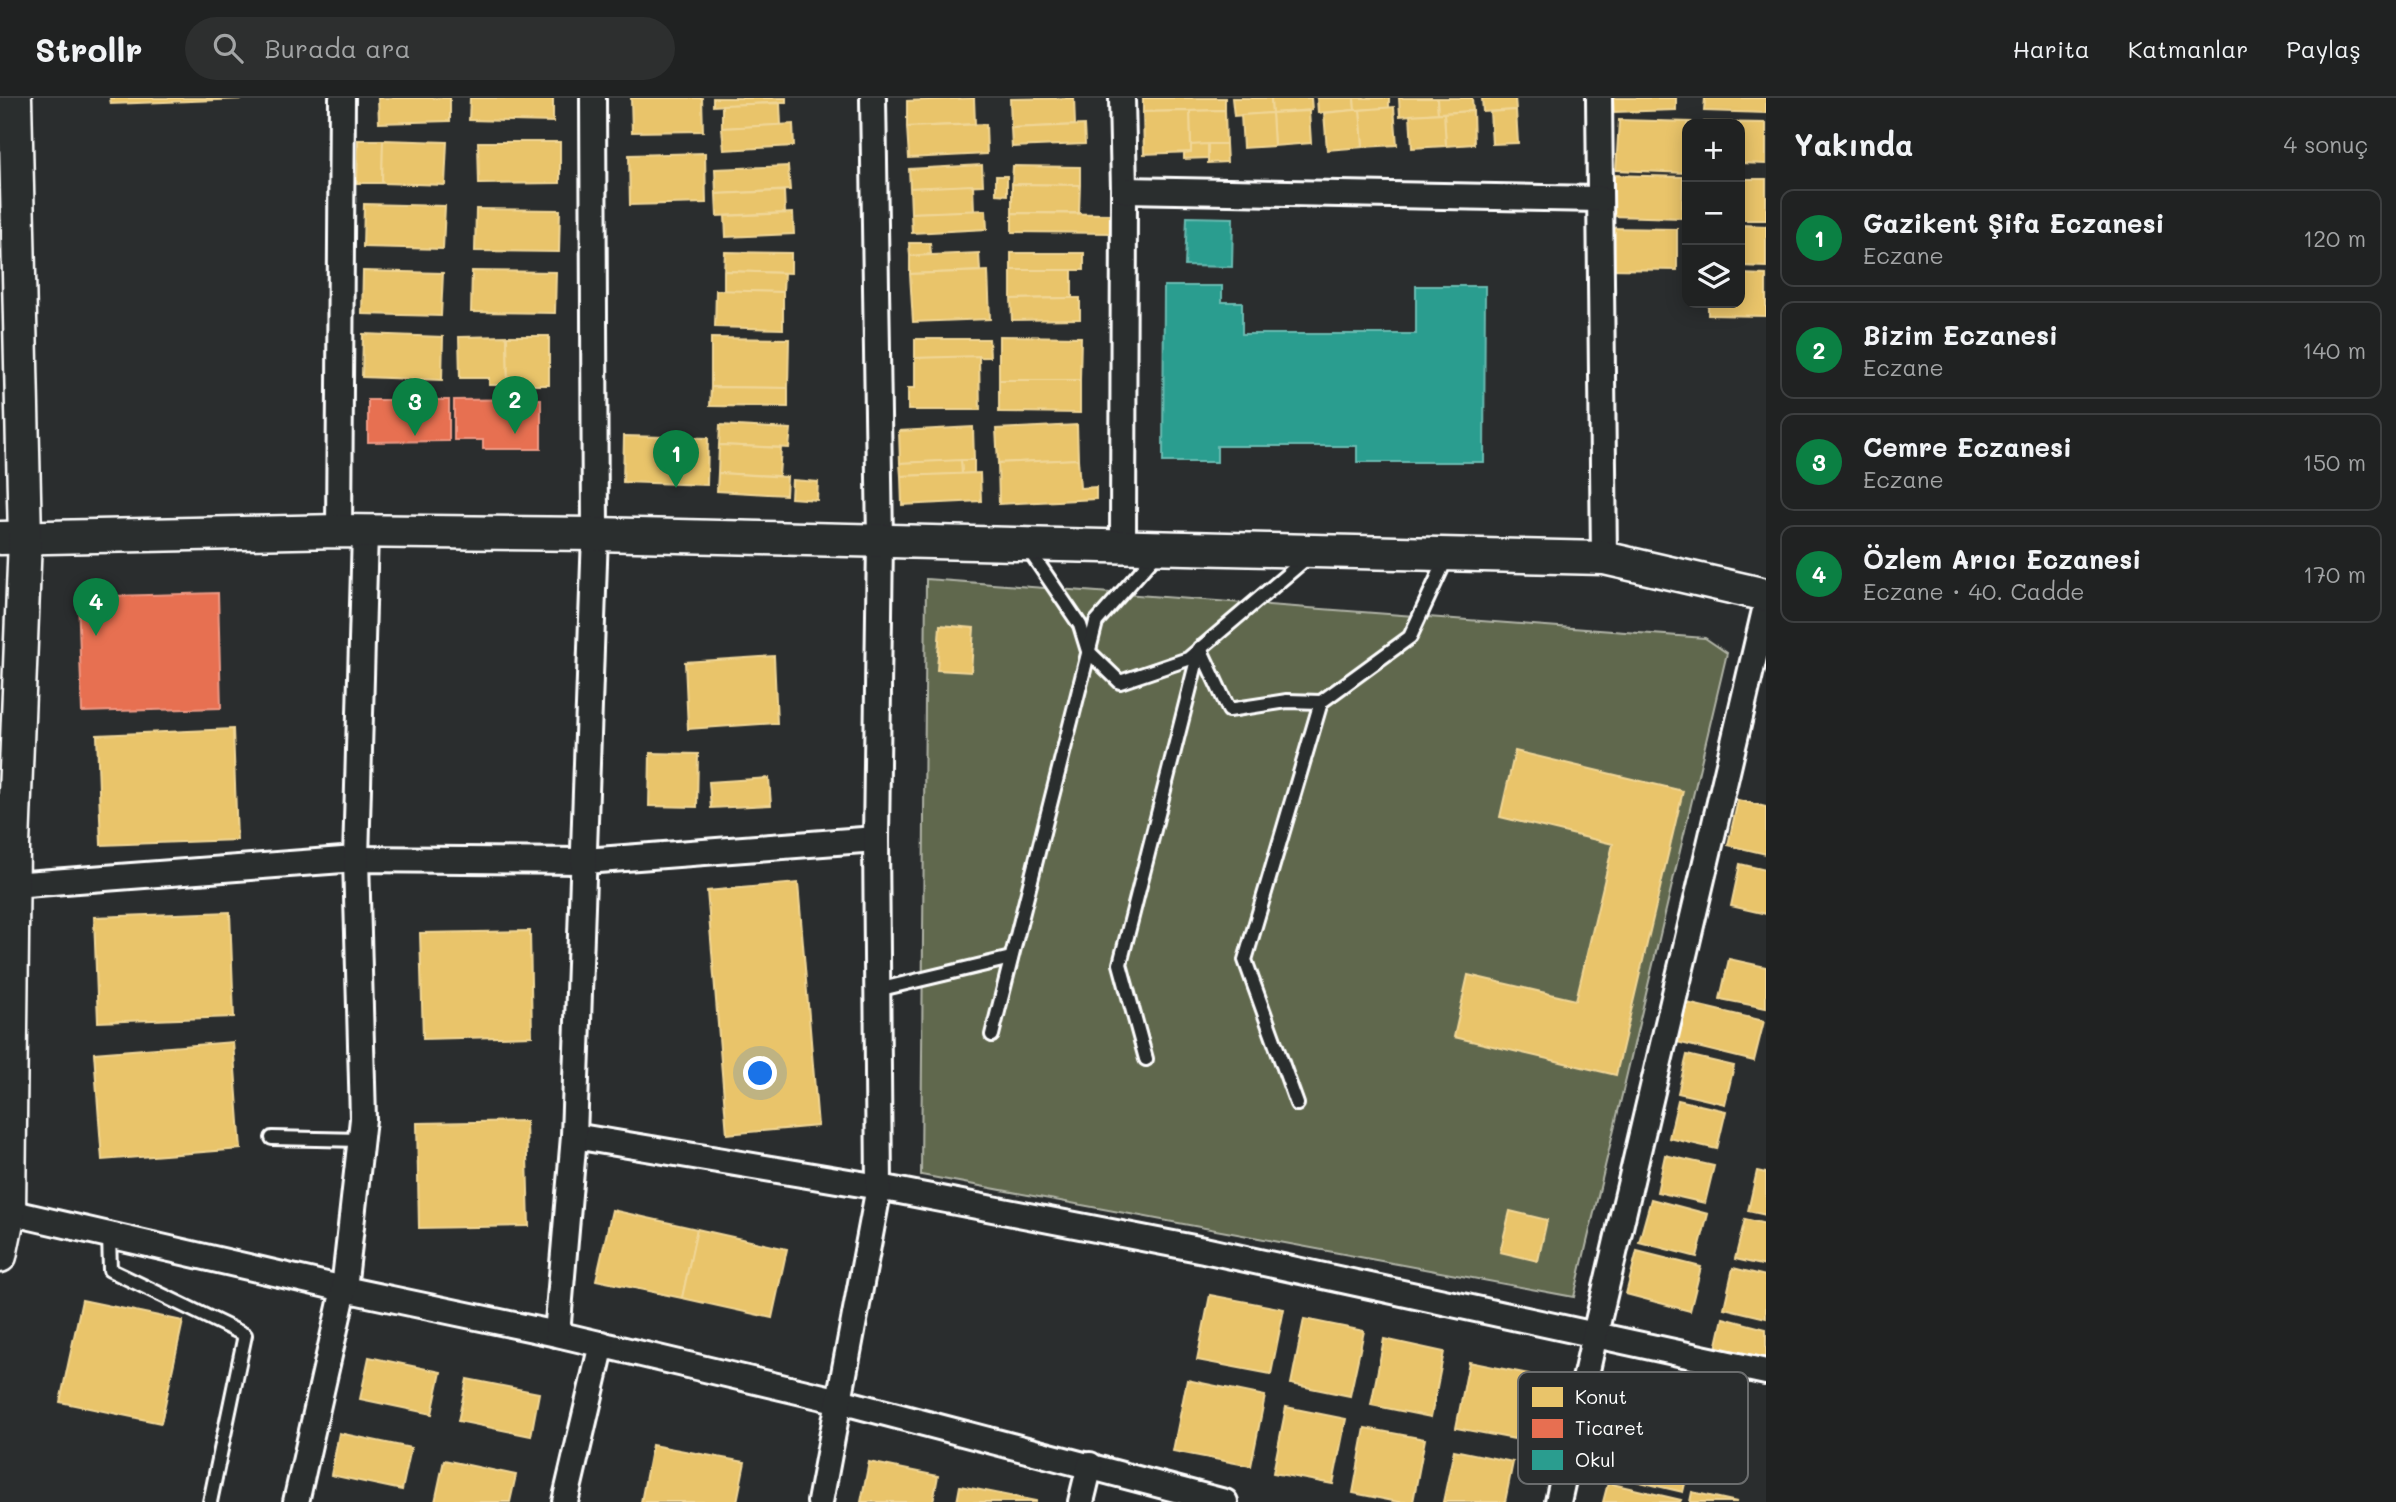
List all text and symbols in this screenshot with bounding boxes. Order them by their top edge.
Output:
search box [185,17,675,80]
text: Strollr [35,27,143,70]
icon: search [209,29,247,67]
text: Burada ara [265,31,411,65]
text: Harita [2013,33,2090,64]
text: Katmanlar [2128,33,2248,64]
text: Paylaş [2286,33,2361,64]
map controls [1682,119,1745,308]
button: + [1682,119,1745,182]
text: Yakında [1794,124,1913,164]
text: 4 sonuç [2283,129,2368,159]
button: − [1682,182,1745,245]
text: Gazikent Şifa Eczanesi [1863,206,2164,240]
text: 1 [1814,223,1824,253]
text: 120 m [2303,223,2366,253]
text: Eczane [1863,240,1944,270]
button: layers [1682,245,1745,308]
text: Bizim Eczanesi [1863,318,2058,352]
text: 2 [1813,335,1825,365]
text: 140 m [2302,335,2366,365]
text: Eczane [1863,352,1944,382]
pin: 2 [492,376,538,434]
pin: 3 [392,378,438,436]
pin: 1 [653,430,699,488]
text: Cemre Eczanesi [1863,430,2072,464]
text: 3 [1812,447,1826,477]
text: 150 m [2302,447,2366,477]
text: Eczane [1863,464,1944,494]
text: Özlem Arıcı Eczanesi [1863,542,2141,576]
text: 4 [1812,559,1826,589]
text: 170 m [2303,559,2366,589]
text: Eczane · 40. Cadde [1863,576,2085,606]
pin: 4 [73,578,119,636]
your location [743,1056,777,1090]
legend [1518,1372,1748,1484]
text: Konut [1575,1384,1627,1409]
text: Ticaret [1575,1415,1644,1440]
text: Okul [1575,1447,1615,1472]

